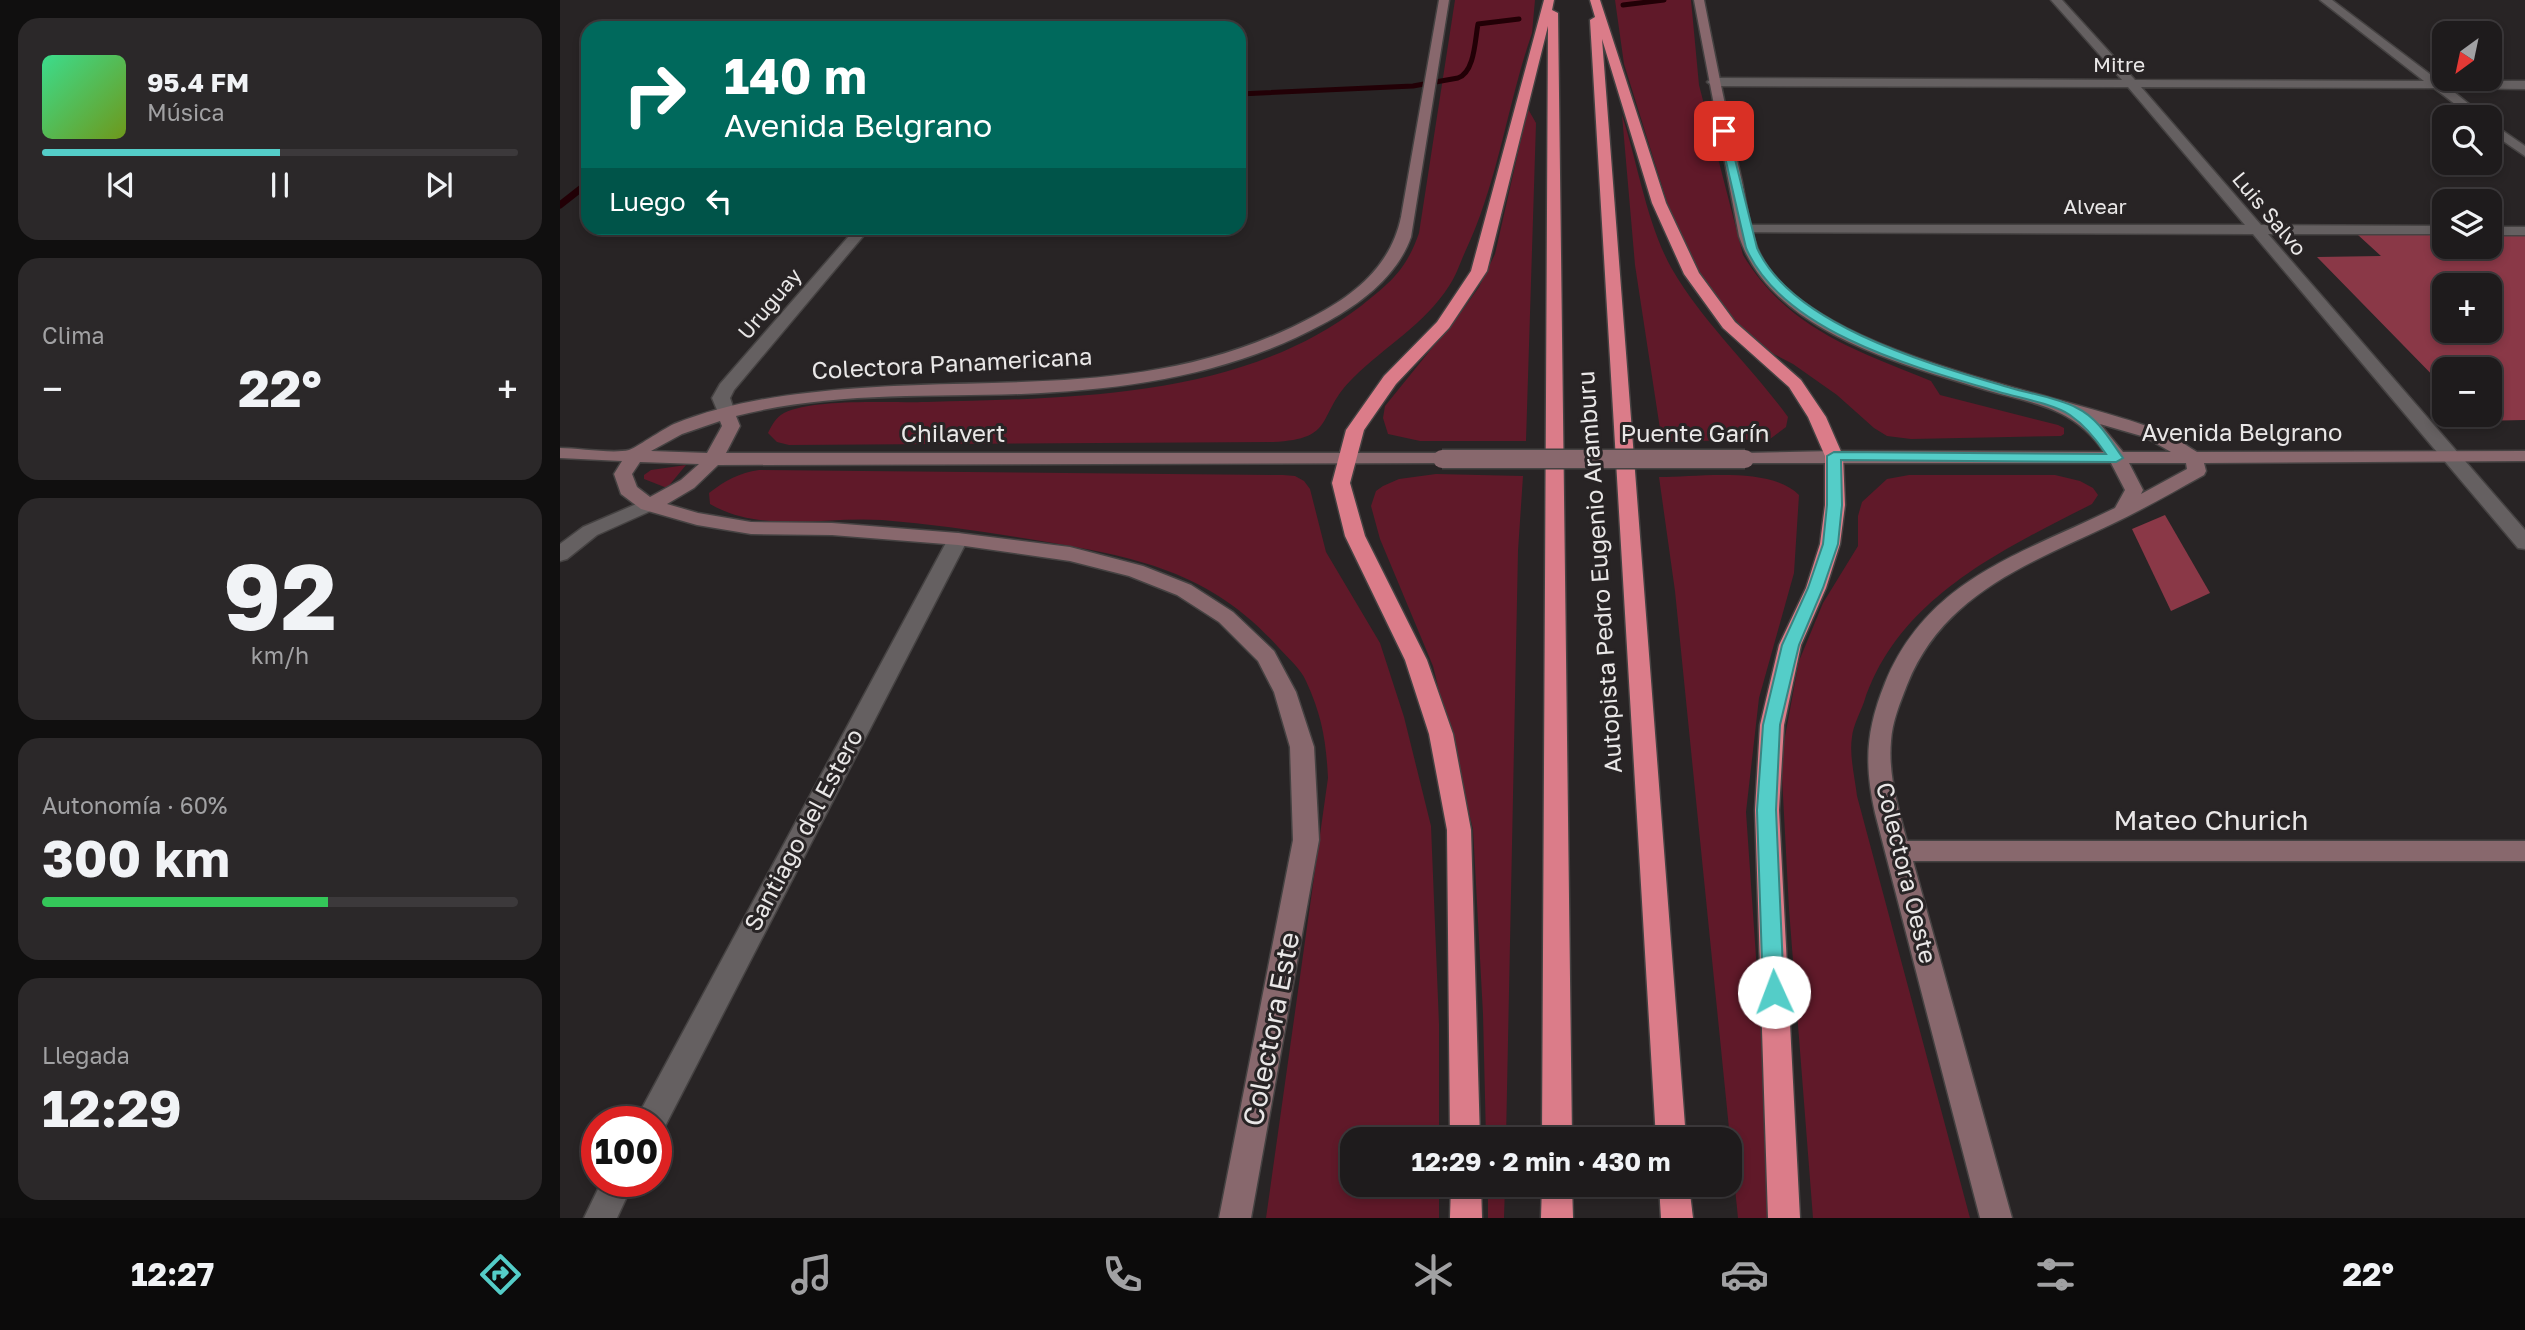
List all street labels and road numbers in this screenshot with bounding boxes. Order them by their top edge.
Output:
street label: Mitre [2093,51,2145,77]
street label: Luis Salvo [2227,166,2312,261]
street label: Alvear [2063,193,2127,219]
street label: Uruguay [732,262,807,344]
street label: Colectora Panamericana [811,341,1093,384]
street label: Autopista Pedro Eugenio Aramburu [1570,370,1627,774]
street label: Avenida Belgrano [2141,417,2343,446]
street label: Chilavert [901,418,1005,447]
street label: Puente Garín [1620,418,1770,447]
street label: Santiago del Estero [737,723,868,935]
street label: Colectora Oeste [1871,779,1944,966]
street label: Mateo Churich [2114,803,2308,836]
street label: Colectora Este [1236,929,1305,1129]

